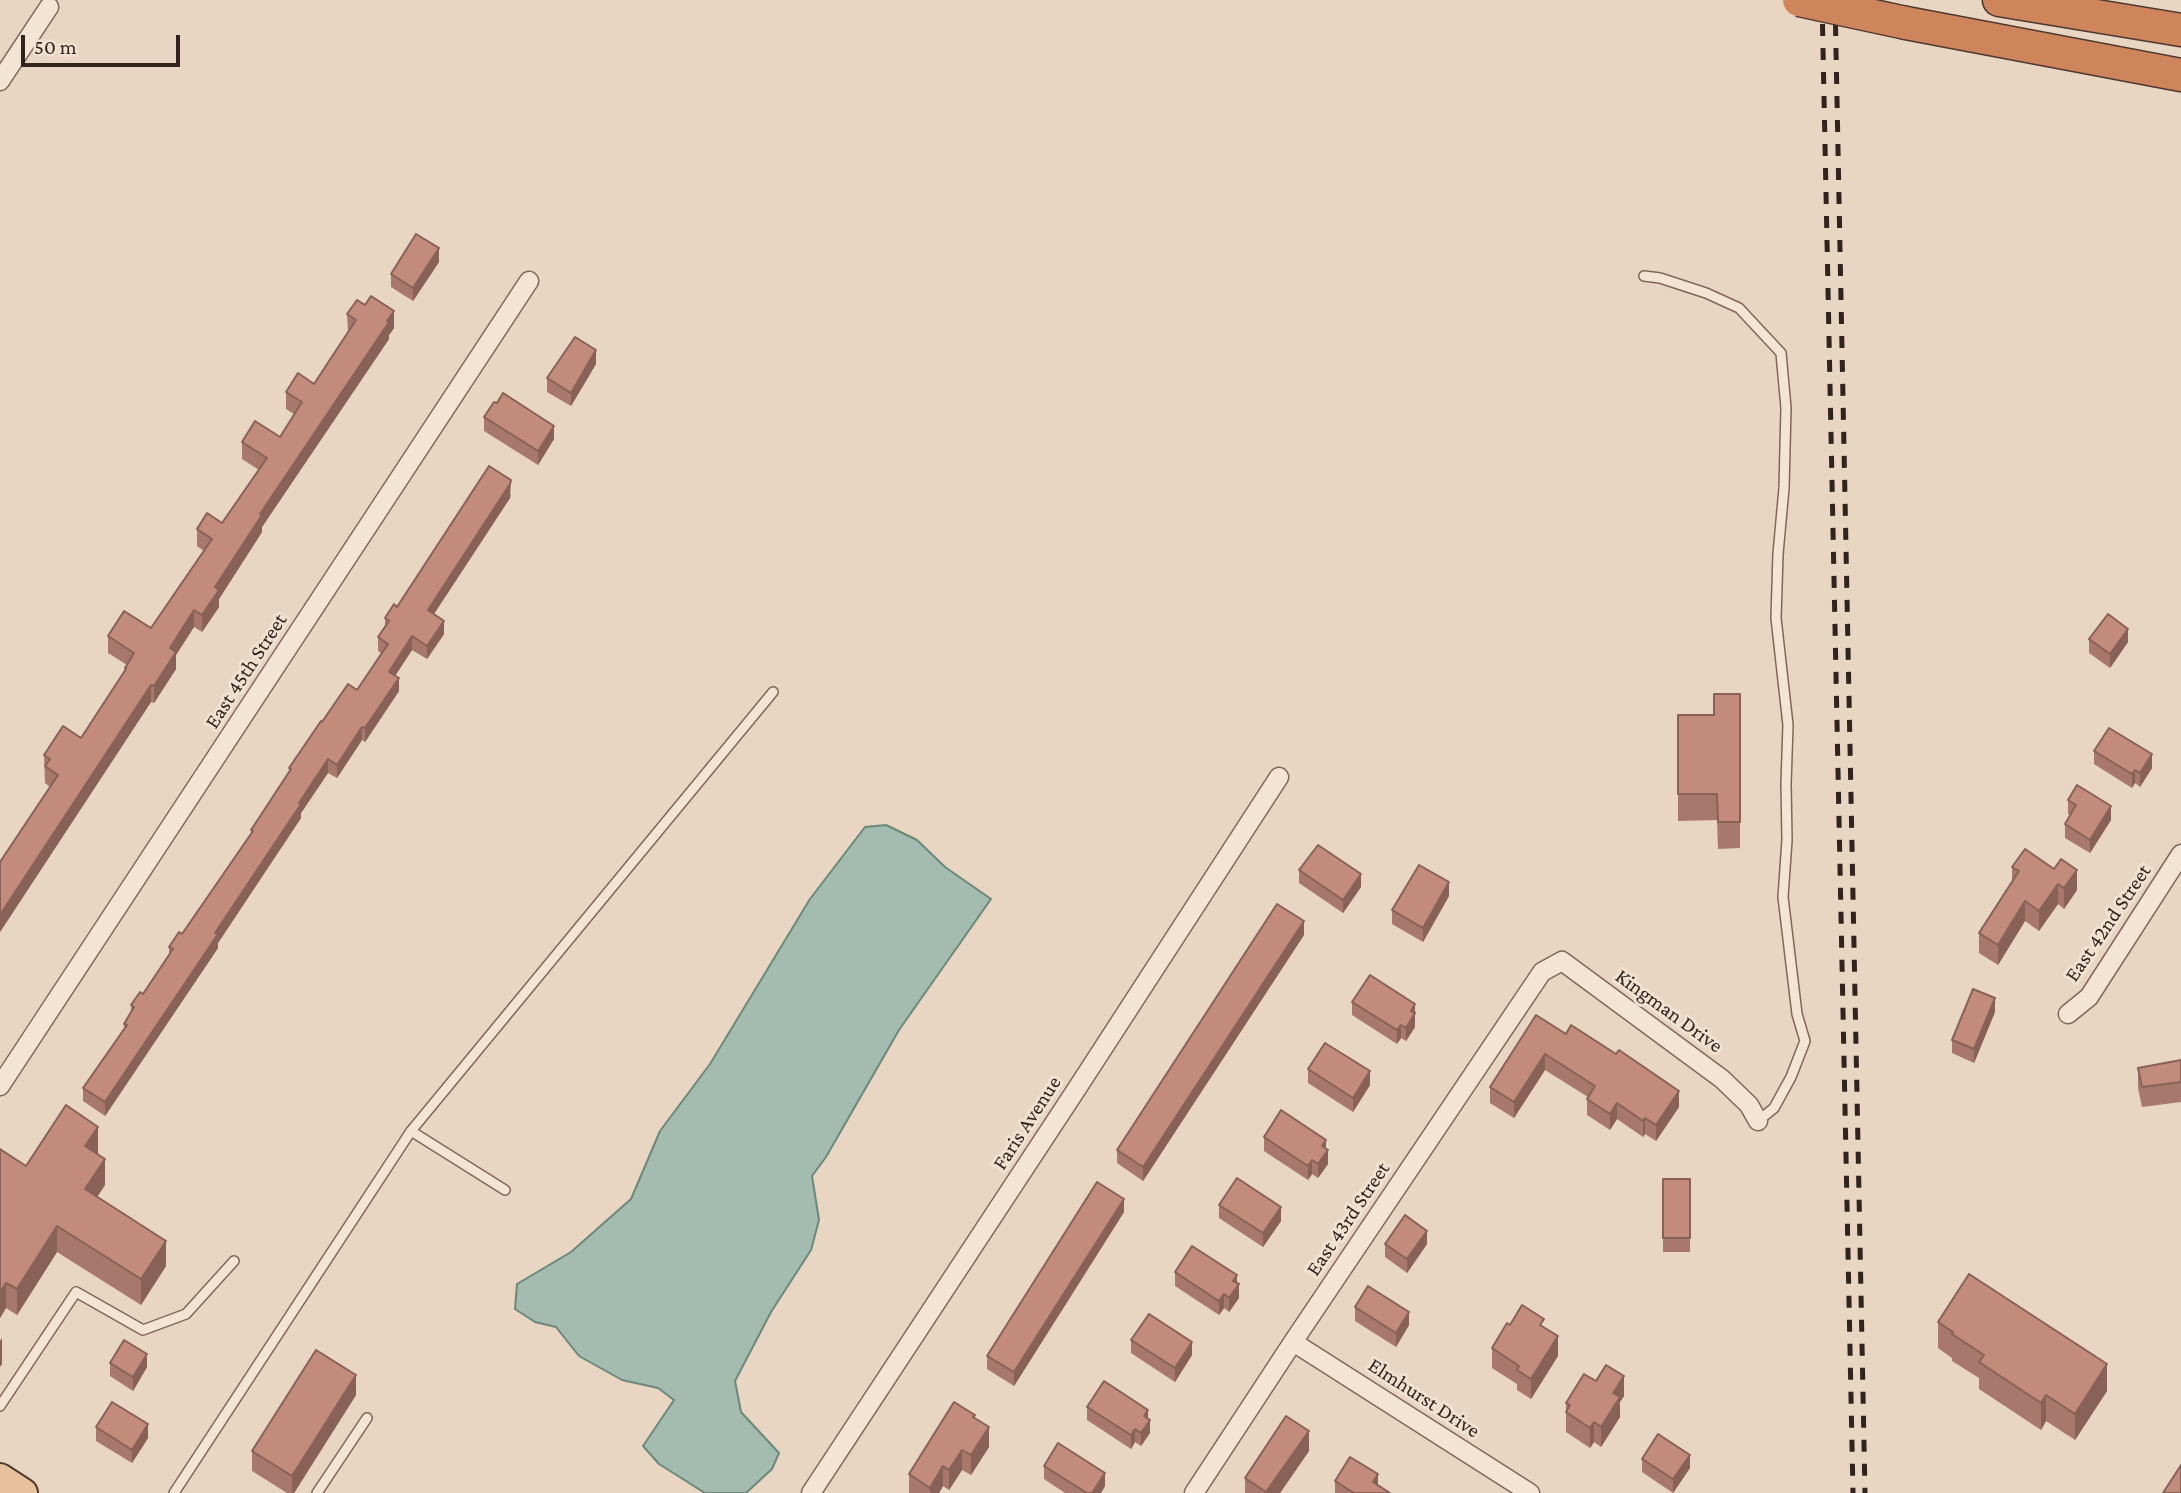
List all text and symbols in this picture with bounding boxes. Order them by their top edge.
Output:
scale bar [24,21,184,65]
text: 50 m [34,35,77,59]
street label: East 45th Street [199,609,293,733]
street label: East 42nd Street [2059,859,2157,987]
street label: Kingman Drive [1610,964,1728,1058]
street label: Faris Avenue [987,1071,1067,1175]
street label: East 43rd Street [1301,1157,1395,1281]
street label: Elmhurst Drive [1363,1352,1485,1444]

